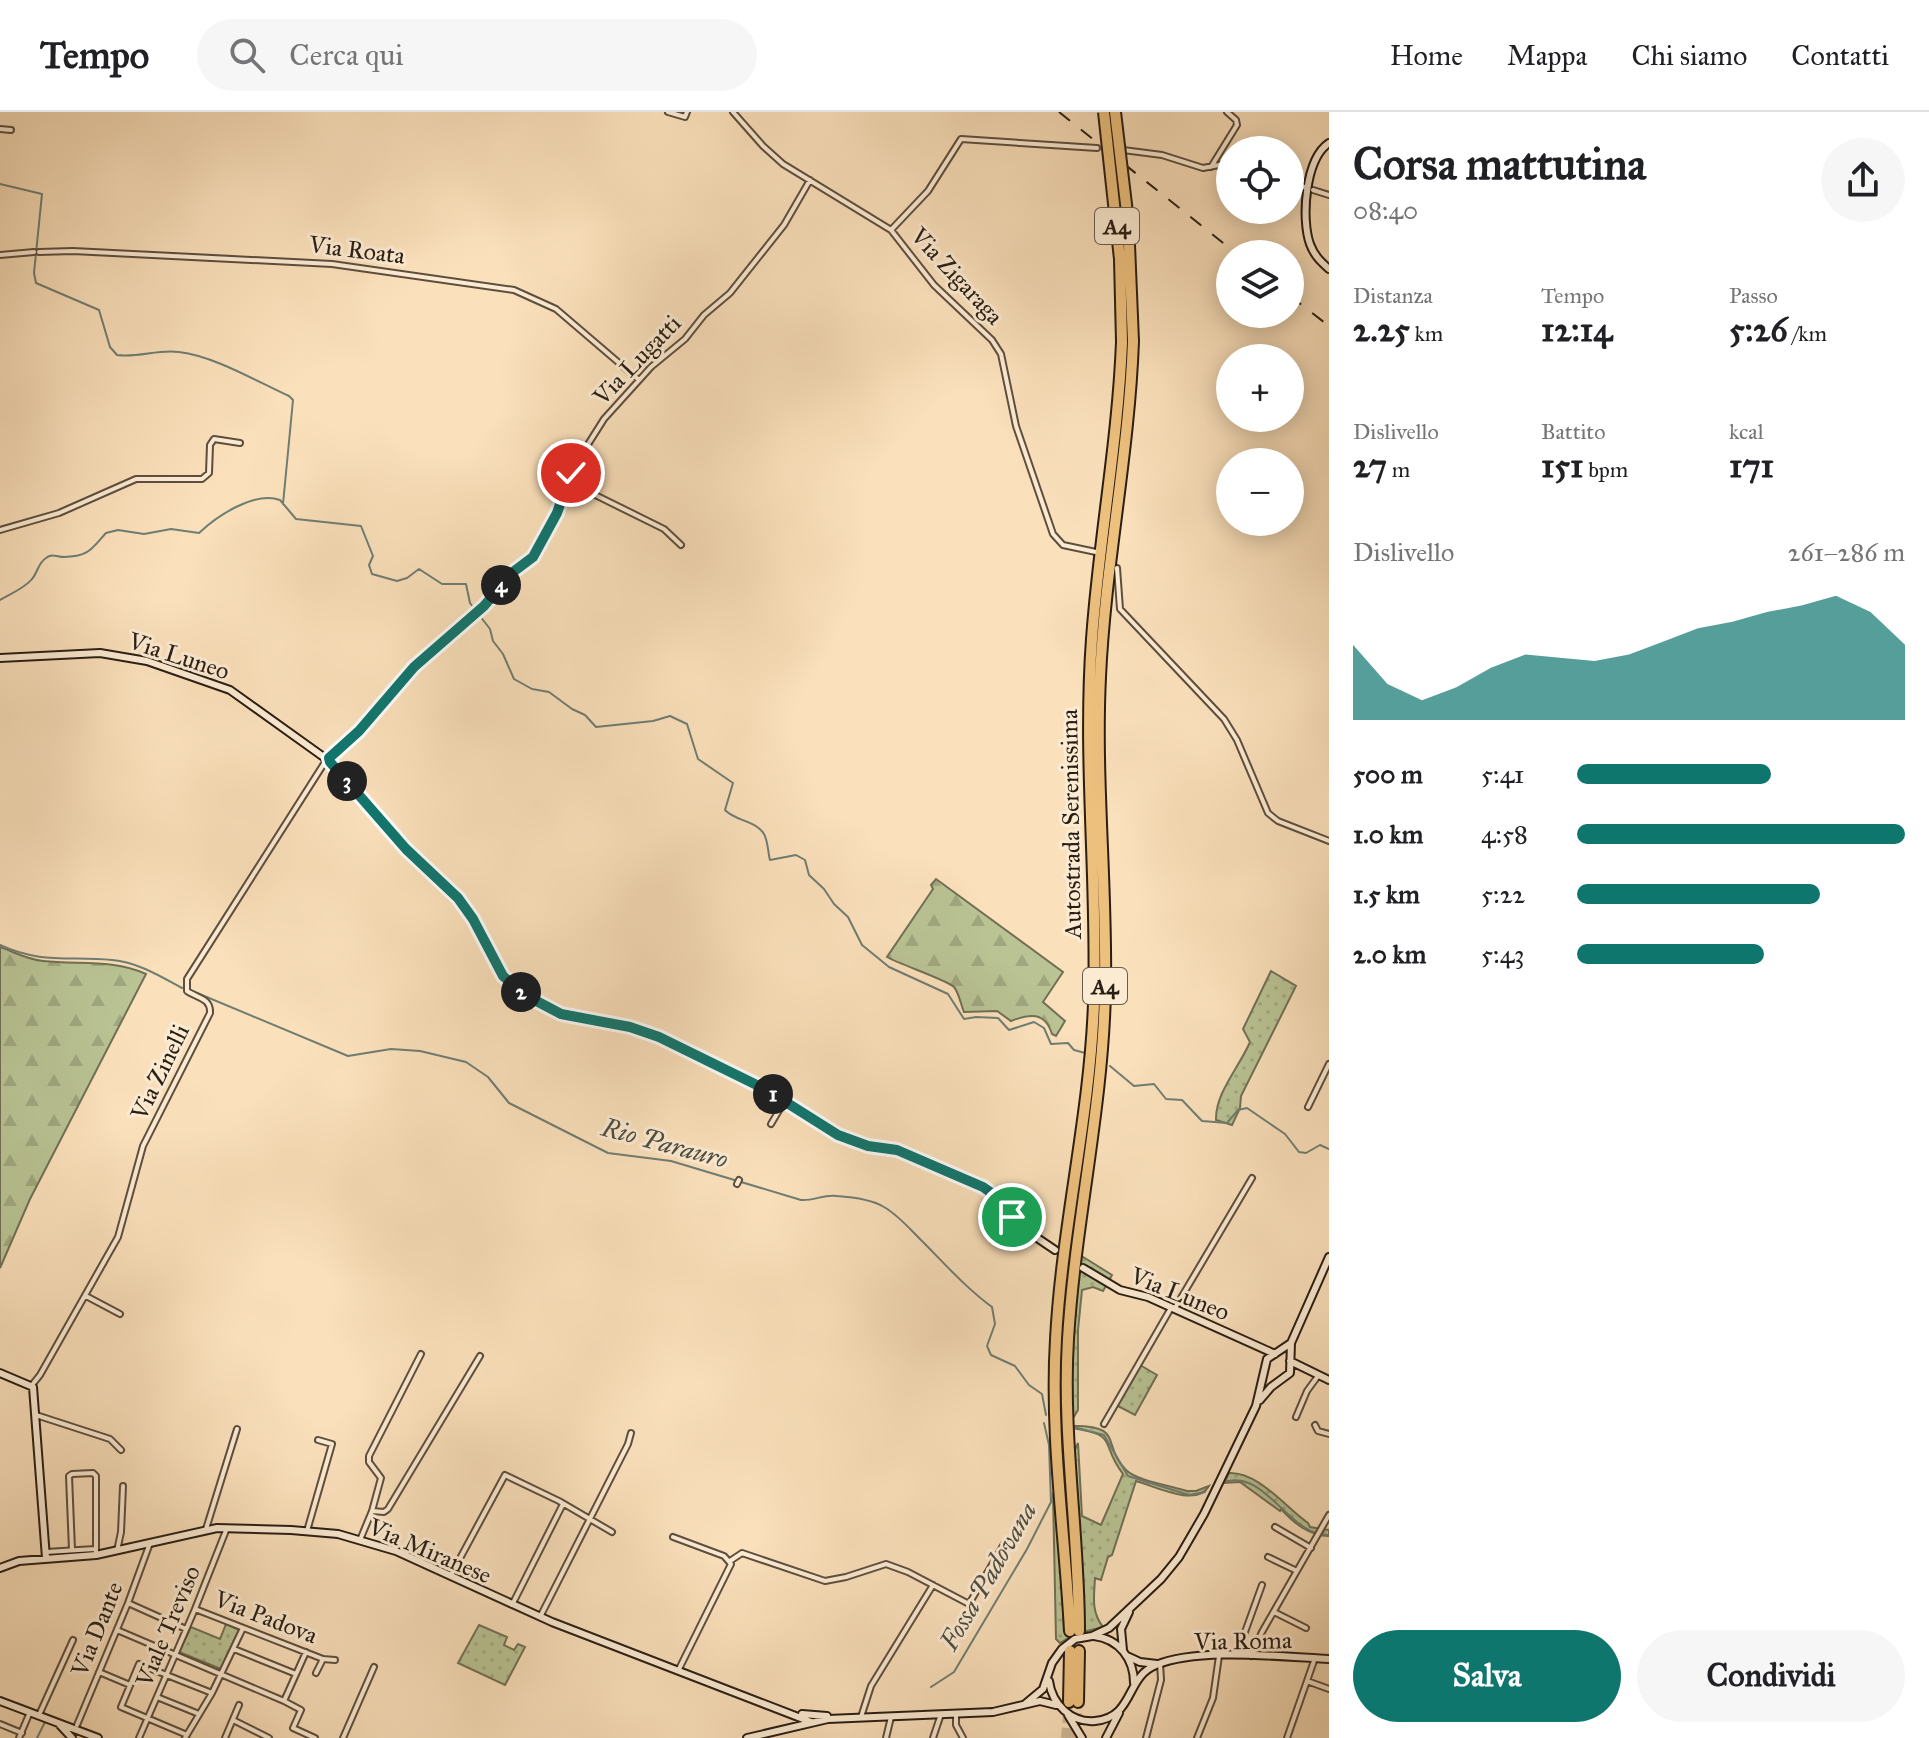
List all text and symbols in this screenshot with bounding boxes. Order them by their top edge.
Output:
search box [197,19,757,91]
text: Tempo [40,32,149,78]
icon: search [225,33,269,77]
text: Cerca qui [289,37,404,73]
text: Home [1390,38,1463,73]
text: Mappa [1507,38,1587,73]
text: Chi siamo [1631,38,1747,73]
text: Contatti [1791,38,1889,73]
map controls [1216,136,1304,536]
button: locate [1216,136,1304,224]
text: Corsa mattutina [1353,137,1646,191]
button: share [1821,138,1905,222]
text: 08:40 [1353,194,1418,226]
road number: A4 [1095,208,1139,244]
street label: Via Zigaraga [904,220,1010,331]
street label: Via Roata [306,229,407,271]
button: layers [1216,240,1304,328]
text: Distanza [1353,282,1433,309]
text: Tempo [1541,282,1604,309]
text: Passo [1729,282,1778,309]
street label: Via Lugatti [586,308,688,412]
text: 2.25 [1353,309,1410,350]
text: 12:14 [1541,309,1612,350]
text: 5:26 [1729,309,1788,350]
text: km [1410,320,1443,347]
text: /km [1788,320,1827,347]
button: + [1216,344,1304,432]
text: Dislivello [1353,418,1439,445]
text: Battito [1541,418,1605,445]
text: kcal [1729,418,1764,445]
pin [537,439,605,507]
text: 27 [1353,445,1387,486]
text: 151 [1541,445,1583,486]
text: 171 [1729,445,1774,486]
button: − [1216,448,1304,536]
icon: check [549,451,593,495]
text: m [1387,456,1410,483]
text: bpm [1583,456,1628,483]
text: Dislivello [1353,536,1454,568]
text: 261–286 m [1788,536,1905,568]
pin: 4 [481,565,521,605]
text: 4 [495,571,507,598]
street label: Via Luneo [124,625,233,686]
street label: Autostrada Serenissima [1054,708,1088,940]
text: 500 m [1353,758,1423,790]
text: 5:41 [1481,758,1524,790]
pin: 3 [327,761,367,801]
text: 3 [343,767,351,794]
text: 1.0 km [1353,818,1423,850]
text: 4:58 [1481,818,1528,850]
text: 1.5 km [1353,878,1420,910]
text: 5:22 [1481,878,1525,910]
text: 2.0 km [1353,938,1426,970]
text: 5:43 [1481,938,1525,970]
road number: A4 [1083,968,1127,1004]
pin: 2 [501,972,541,1012]
text: 2 [516,978,526,1005]
street label: Via Zinelli [124,1019,196,1126]
pin: 1 [753,1074,793,1114]
text: 1 [769,1080,777,1107]
water label: Rio Parauro [598,1111,732,1175]
pin [978,1183,1046,1251]
icon: arrive [990,1195,1034,1239]
street label: Via Luneo [1125,1260,1234,1327]
water label: Fossa Padovana [932,1496,1043,1657]
street label: Via Miranese [363,1511,496,1590]
street label: Viale Treviso [129,1561,207,1692]
street label: Via Dante [64,1577,129,1681]
street label: Via Padova [209,1583,322,1651]
street label: Via Roma [1193,1625,1293,1657]
button: Salva [1353,1630,1621,1722]
button: Condividi [1637,1630,1905,1722]

